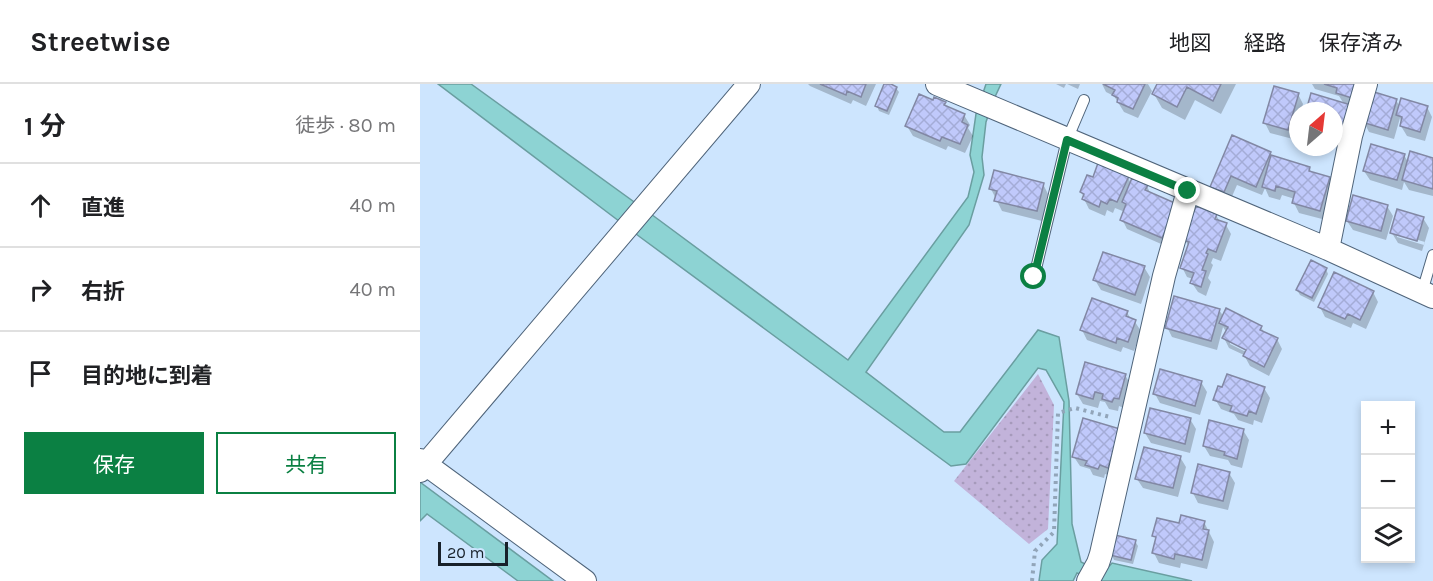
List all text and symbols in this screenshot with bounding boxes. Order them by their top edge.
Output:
text: Streetwise [30,25,171,58]
text: 地図 [1169,31,1211,55]
text: 経路 [1244,31,1286,55]
text: 保存済み [1319,31,1403,55]
north arrow [1289,102,1343,156]
text: 1 分 [24,111,66,142]
text: 徒歩 · 80 m [295,114,396,137]
route end [1174,177,1200,203]
icon: ahead [24,189,57,222]
text: 40 m [350,194,396,217]
text: 直進 [81,195,125,221]
route start [1020,263,1046,289]
icon: right [24,273,57,306]
text: 40 m [350,278,396,301]
text: 右折 [81,279,125,305]
icon: arrive [24,357,57,390]
text: 目的地に到着 [81,363,213,389]
map controls [1361,401,1415,563]
button: + [1361,401,1415,455]
button: 保存 [24,432,204,494]
button: 共有 [216,432,396,494]
button: − [1361,455,1415,509]
button: layers [1361,509,1415,563]
scale bar [438,539,508,566]
text: 20 m [447,543,485,562]

